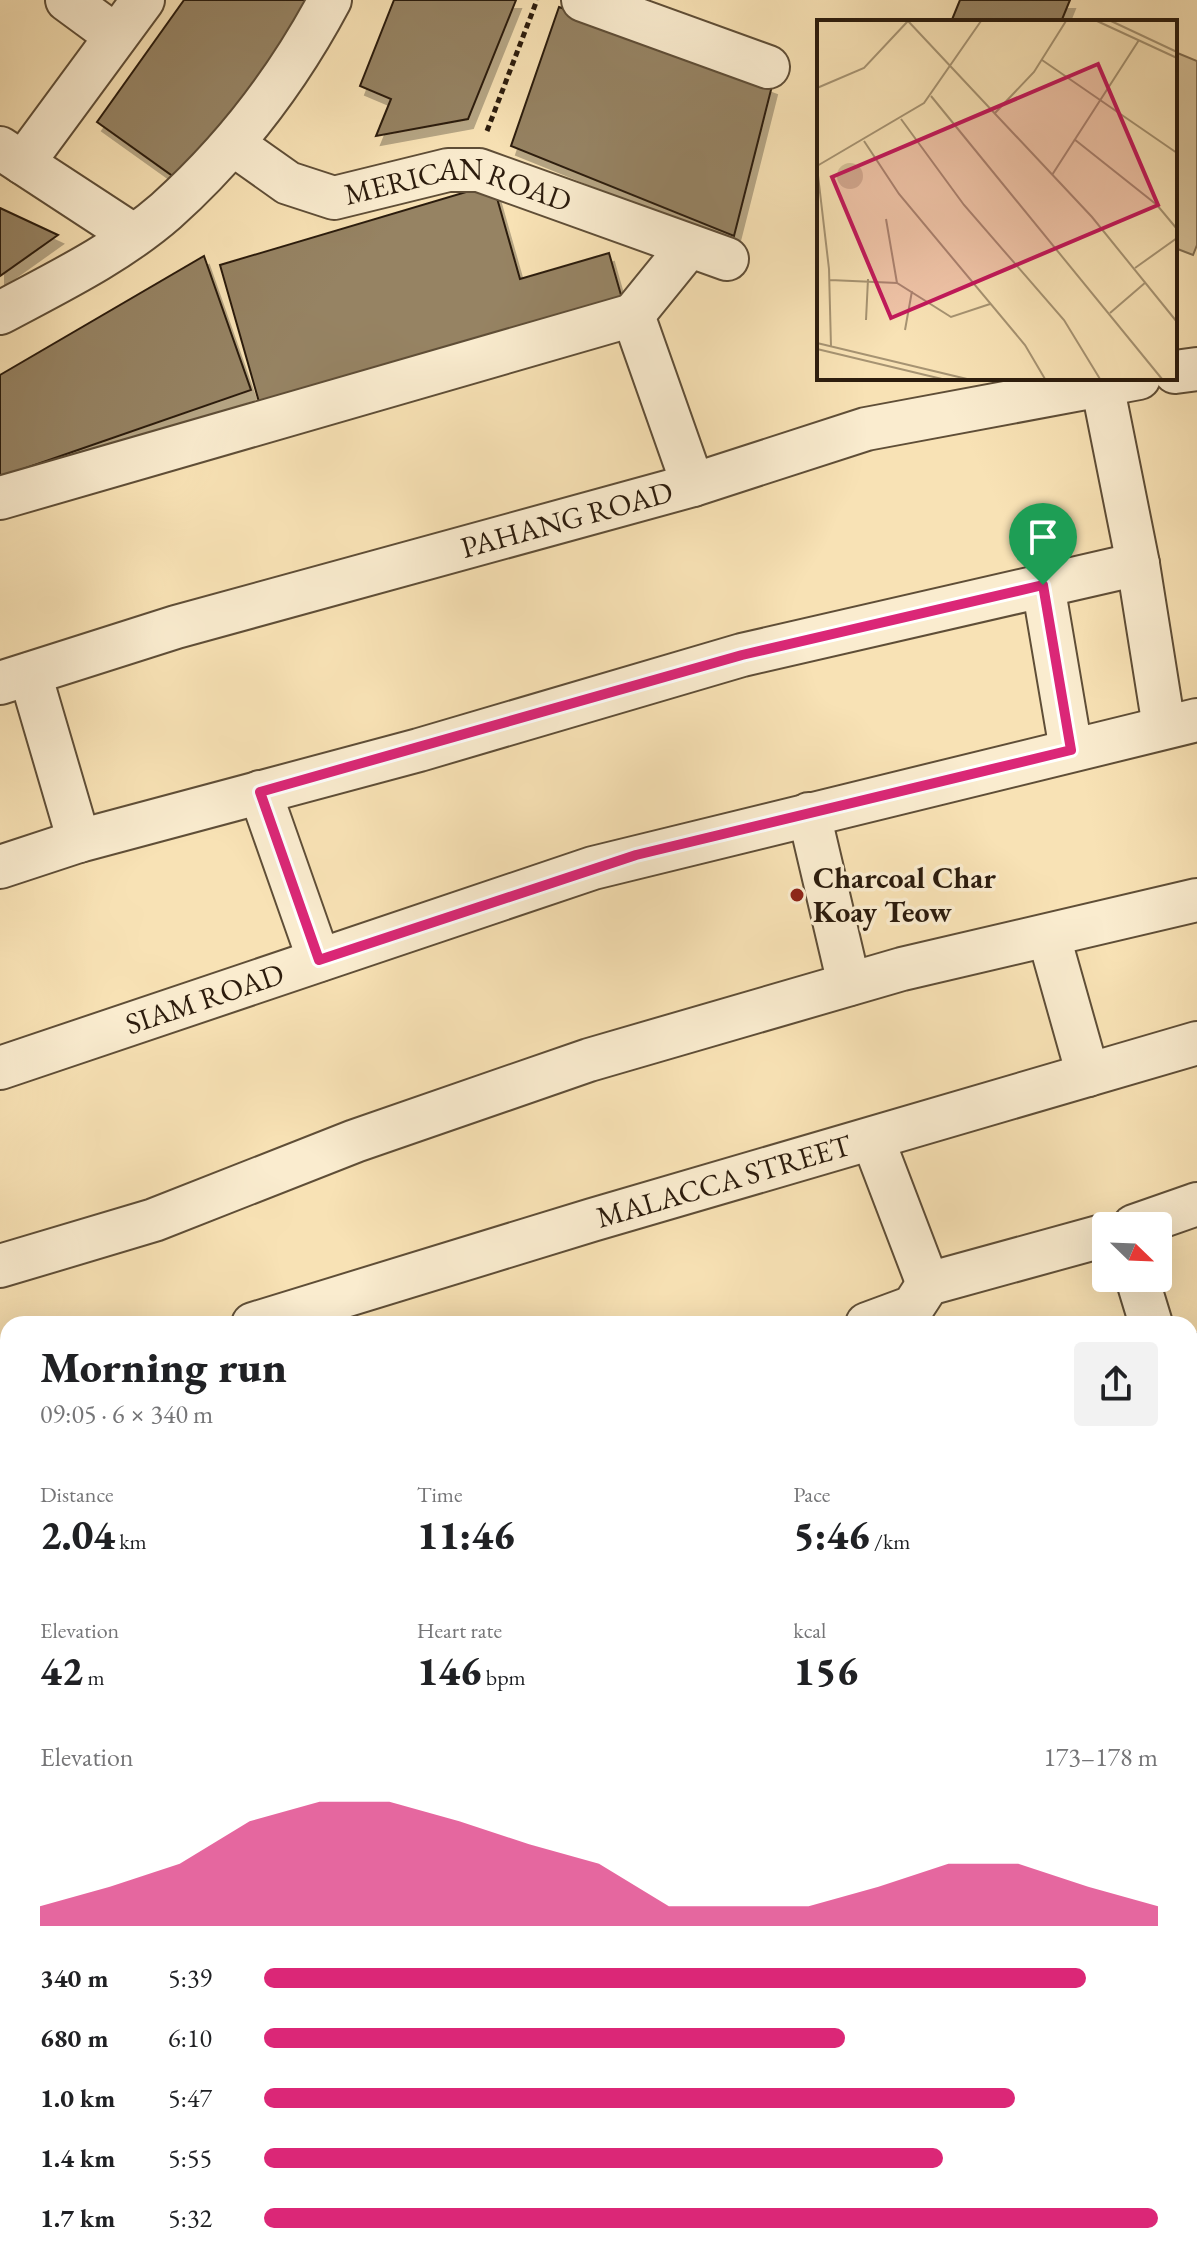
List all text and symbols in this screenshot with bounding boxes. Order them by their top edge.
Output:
inset map [817,20,1177,380]
street label: MERICAN ROAD [340,150,577,221]
street label: PAHANG ROAD [456,471,677,567]
pin [1009,503,1077,585]
icon: arrive [1021,515,1065,559]
place label: Charcoal Char Koay Teow [813,858,996,931]
marker: Charcoal Char Koay Teow [788,886,806,904]
street label: SIAM ROAD [120,954,289,1043]
street label: MALACCA STREET [592,1125,857,1237]
north arrow [1092,1212,1172,1292]
map controls [1092,1212,1172,1292]
text: Morning run [40,1338,287,1395]
button: share [1074,1342,1158,1426]
text: 09:05 · 6 × 340 m [40,1397,213,1431]
text: Distance [40,1480,113,1509]
text: Time [417,1480,462,1509]
text: Pace [793,1480,830,1509]
text: 2.04 [40,1509,115,1561]
text: 11:46 [417,1509,515,1561]
text: 5:46 [793,1509,870,1561]
text: km [115,1527,147,1556]
text: /km [870,1527,910,1556]
text: Elevation [40,1616,119,1645]
text: Heart rate [417,1616,502,1645]
text: kcal [793,1616,826,1645]
text: 42 [40,1645,83,1697]
text: 146 [417,1645,481,1697]
text: 156 [793,1645,858,1697]
text: m [83,1663,105,1692]
text: bpm [481,1663,526,1692]
text: Elevation [40,1740,134,1774]
text: 173–178 m [1043,1740,1158,1774]
text: 340 m [40,1961,108,1995]
text: 5:39 [168,1961,212,1995]
text: 680 m [40,2021,108,2055]
text: 6:10 [168,2021,212,2055]
text: 1.0 km [40,2081,115,2115]
text: 5:47 [168,2081,212,2115]
text: 1.4 km [40,2141,115,2175]
text: 5:55 [168,2141,212,2175]
text: 1.7 km [40,2201,115,2235]
text: 5:32 [168,2201,212,2235]

